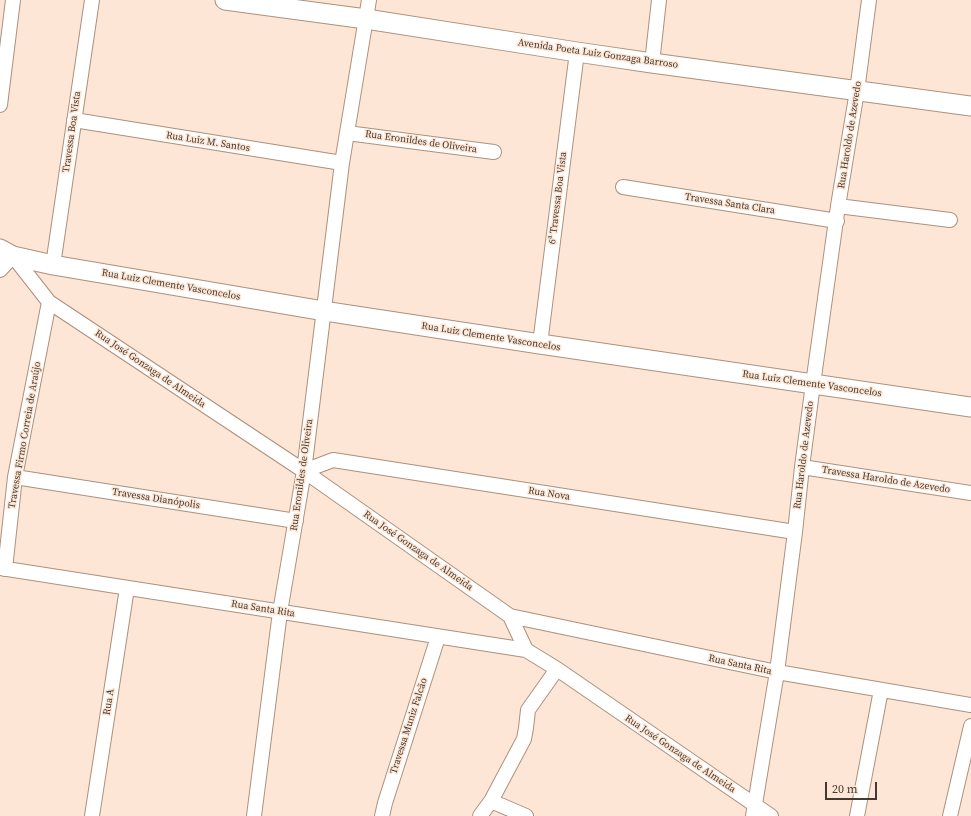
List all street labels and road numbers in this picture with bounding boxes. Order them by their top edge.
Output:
street label: Avenida Poeta Luiz Gonzaga Barroso [517,37,679,71]
street label: Rua Haroldo de Azevedo [836,80,864,190]
street label: Travessa Boa Vista [60,91,84,173]
street label: Rua Eronildes de Oliveira [364,128,478,156]
street label: Rua Luiz M. Santos [165,129,251,155]
street label: 6ª Travessa Boa Vista [546,151,570,245]
street label: Travessa Santa Clara [684,191,776,217]
street label: Rua Luiz Clemente Vasconcelos [101,267,241,303]
street label: Rua Luiz Clemente Vasconcelos [421,320,561,354]
street label: Rua José Gonzaga de Almeida [92,327,208,411]
street label: Travessa Firmo Correia de Araújo [6,361,44,509]
street label: Rua Luiz Clemente Vasconcelos [741,368,883,400]
street label: Rua Haroldo de Azevedo [791,400,817,510]
street label: Rua Eronildes de Oliveira [288,418,316,532]
street label: Travessa Haroldo de Azevedo [821,464,951,496]
street label: Rua Nova [527,485,571,503]
street label: Travessa Dianópolis [111,486,201,512]
street label: Rua José Gonzaga de Almeida [361,508,475,594]
street label: Rua Santa Rita [230,598,296,620]
street label: Rua Santa Rita [707,652,773,678]
street label: Travessa Muniz Falcão [388,676,430,776]
street label: Rua A [101,688,117,716]
street label: Rua José Gonzaga de Almeida [622,712,738,796]

